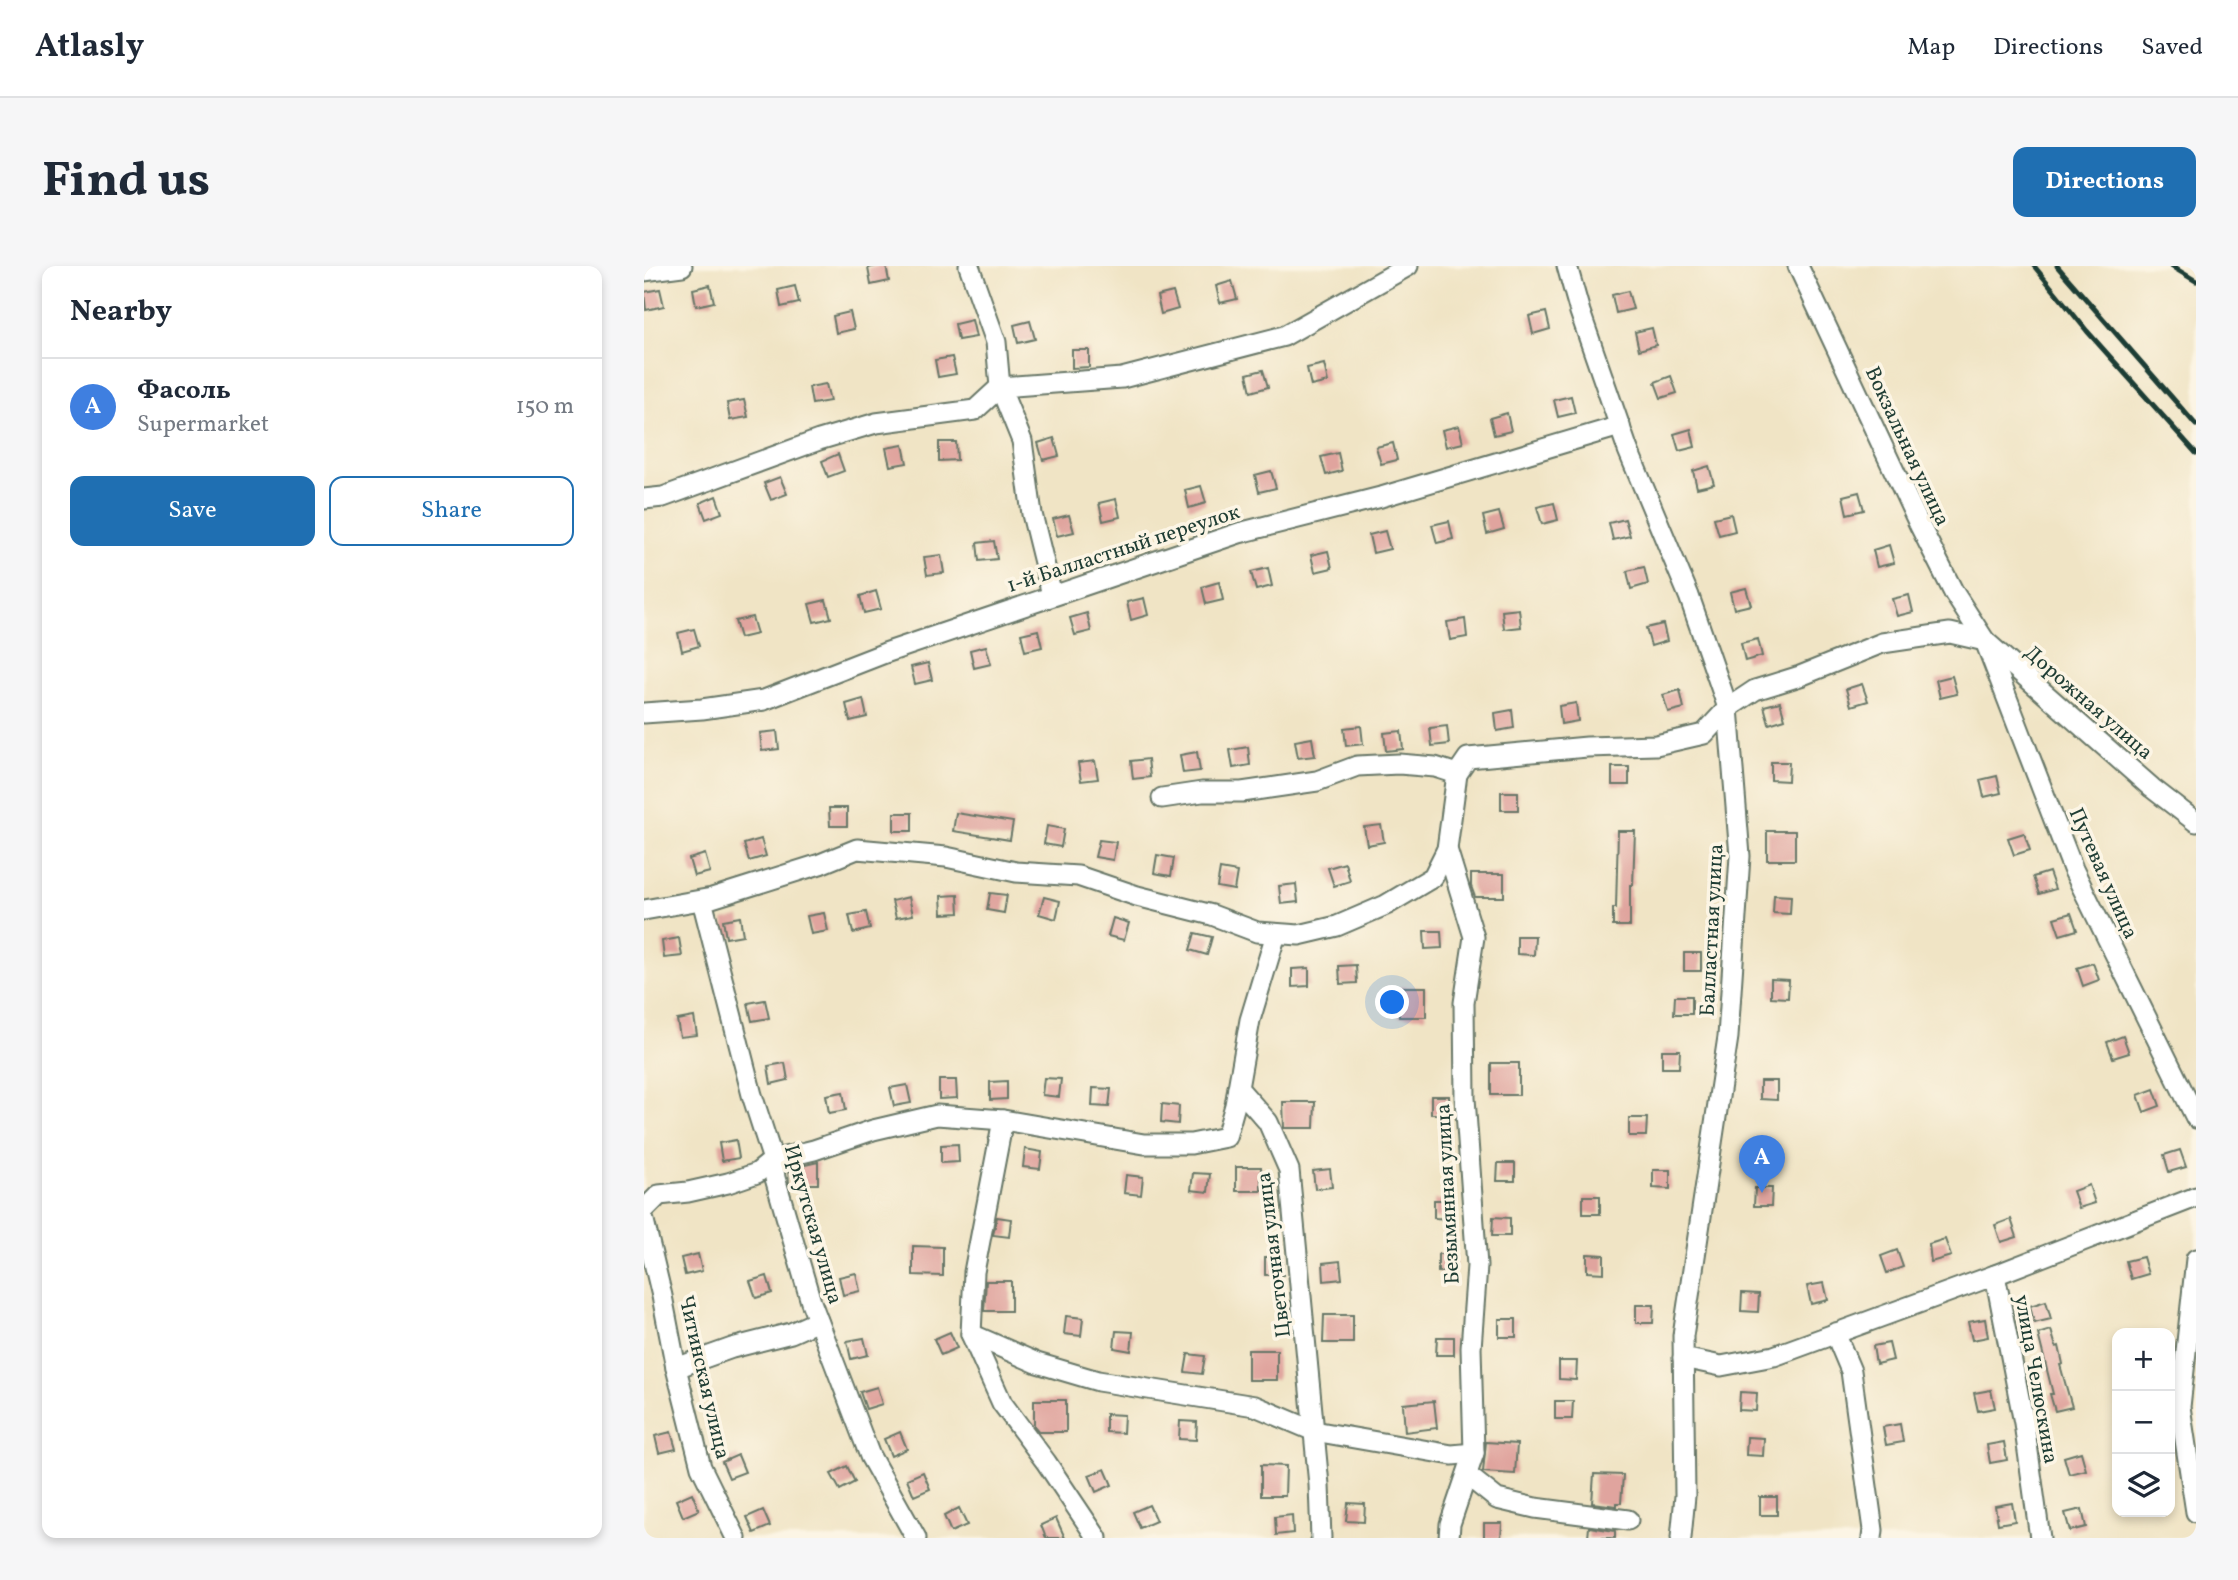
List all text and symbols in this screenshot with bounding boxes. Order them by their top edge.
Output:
text: Atlasly [35,25,144,71]
text: Map [1907,31,1955,65]
text: Directions [1993,31,2103,65]
text: Saved [2141,31,2203,65]
button: Directions [2013,147,2196,217]
text: Find us [42,148,210,217]
text: Nearby [70,291,172,333]
street label: Вокзальная улица [1857,362,1956,531]
text: Фасоль [137,373,231,409]
text: A [85,391,101,423]
text: 150 m [516,391,574,423]
text: Supermarket [137,409,269,441]
button: Save [70,476,315,546]
button: Share [329,476,574,546]
street label: 1-й Балластный переулок [1003,498,1244,601]
street label: Дорожная улица [2017,639,2159,767]
street label: Путевая улица [2061,803,2145,944]
street label: Балластная улица [1693,843,1732,1017]
your location [1375,985,1409,1019]
street label: Безымянная улица [1429,1103,1468,1285]
pin: A [1739,1135,1785,1193]
street label: Иркутская улица [776,1141,849,1308]
street label: Цветочная улица [1250,1171,1299,1339]
street label: Читинская улица [671,1292,737,1462]
street label: улица Челюскина [2006,1292,2065,1466]
map controls [2112,1328,2175,1517]
button: + [2112,1328,2175,1391]
button: − [2112,1391,2175,1454]
button: layers [2112,1454,2175,1517]

